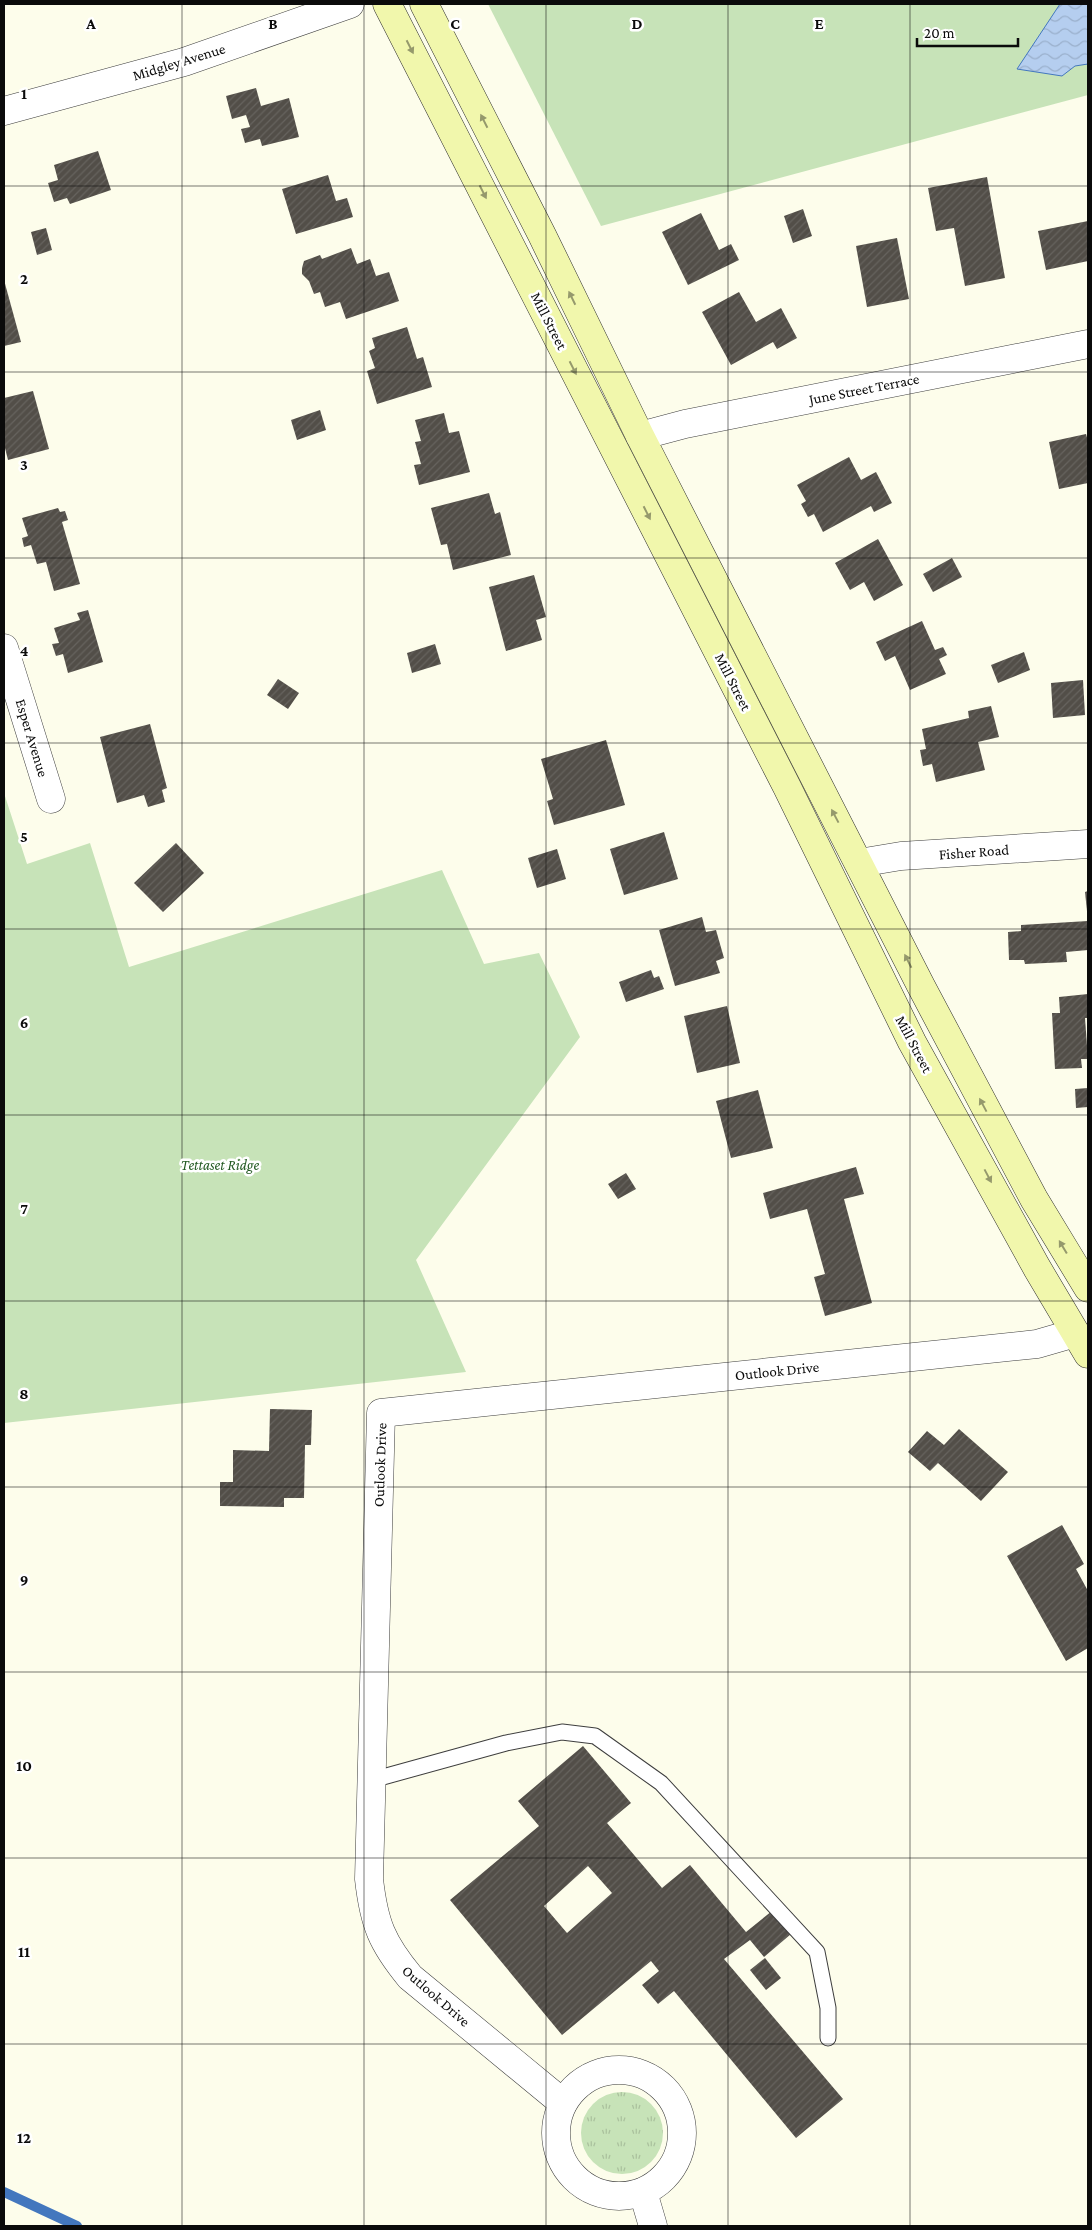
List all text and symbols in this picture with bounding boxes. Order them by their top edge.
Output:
text: A [85,15,96,32]
text: B [268,15,278,32]
text: C [450,15,460,32]
text: D [631,15,643,32]
text: E [814,15,824,32]
scale bar [917,15,1018,47]
text: 20 m [924,25,955,41]
street label: Midgley Avenue [131,40,228,85]
one-way arrow [406,40,414,54]
text: 1 [21,85,27,102]
one-way arrow [480,114,488,128]
one-way arrow [479,185,487,199]
text: 2 [20,270,28,287]
street label: Mill Street [528,290,571,353]
one-way arrow [568,290,576,305]
one-way arrow [569,361,577,375]
street label: June Street Terrace [805,370,921,409]
text: 3 [20,456,28,473]
one-way arrow [643,505,651,520]
text: 4 [20,642,29,659]
street label: Mill Street [712,651,755,714]
street label: Esper Avenue [12,697,52,780]
one-way arrow [831,809,839,823]
text: 5 [20,828,28,845]
street label: Fisher Road [938,842,1010,862]
one-way arrow [904,954,912,968]
street label: Mill Street [892,1013,936,1076]
text: 6 [20,1014,28,1031]
one-way arrow [979,1098,988,1112]
park label: Tettaset Ridge [181,1157,259,1174]
one-way arrow [984,1169,992,1184]
text: 7 [20,1200,28,1217]
one-way arrow [1059,1240,1068,1253]
street label: Outlook Drive [734,1359,820,1383]
text: 8 [19,1385,29,1402]
street label: Outlook Drive [371,1422,389,1507]
text: 9 [20,1571,28,1588]
text: 10 [16,1757,32,1774]
text: 11 [18,1943,30,1960]
street label: Outlook Drive [399,1962,473,2030]
text: 12 [17,2129,31,2146]

